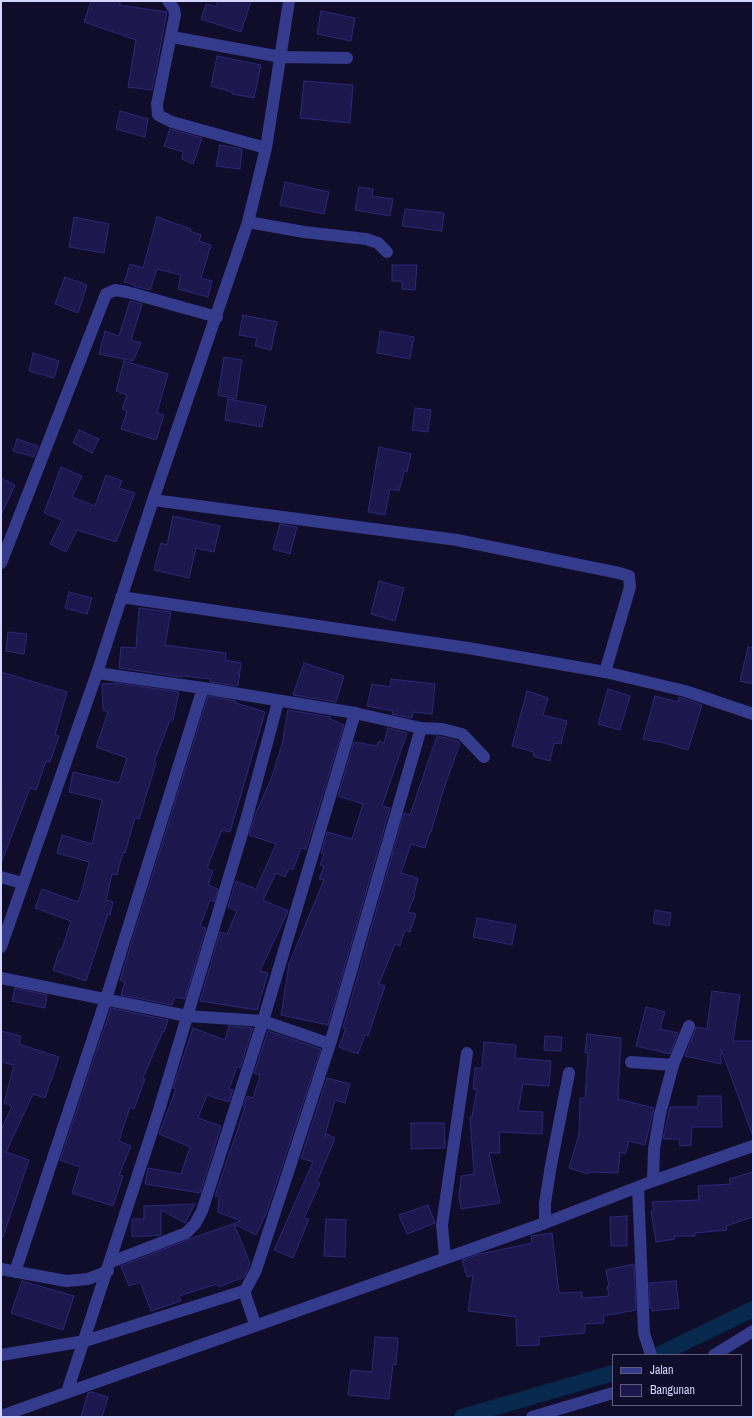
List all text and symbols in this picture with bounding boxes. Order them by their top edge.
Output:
legend [612,1354,742,1406]
text: Jalan [650,1362,674,1378]
text: Bangunan [650,1382,695,1398]

